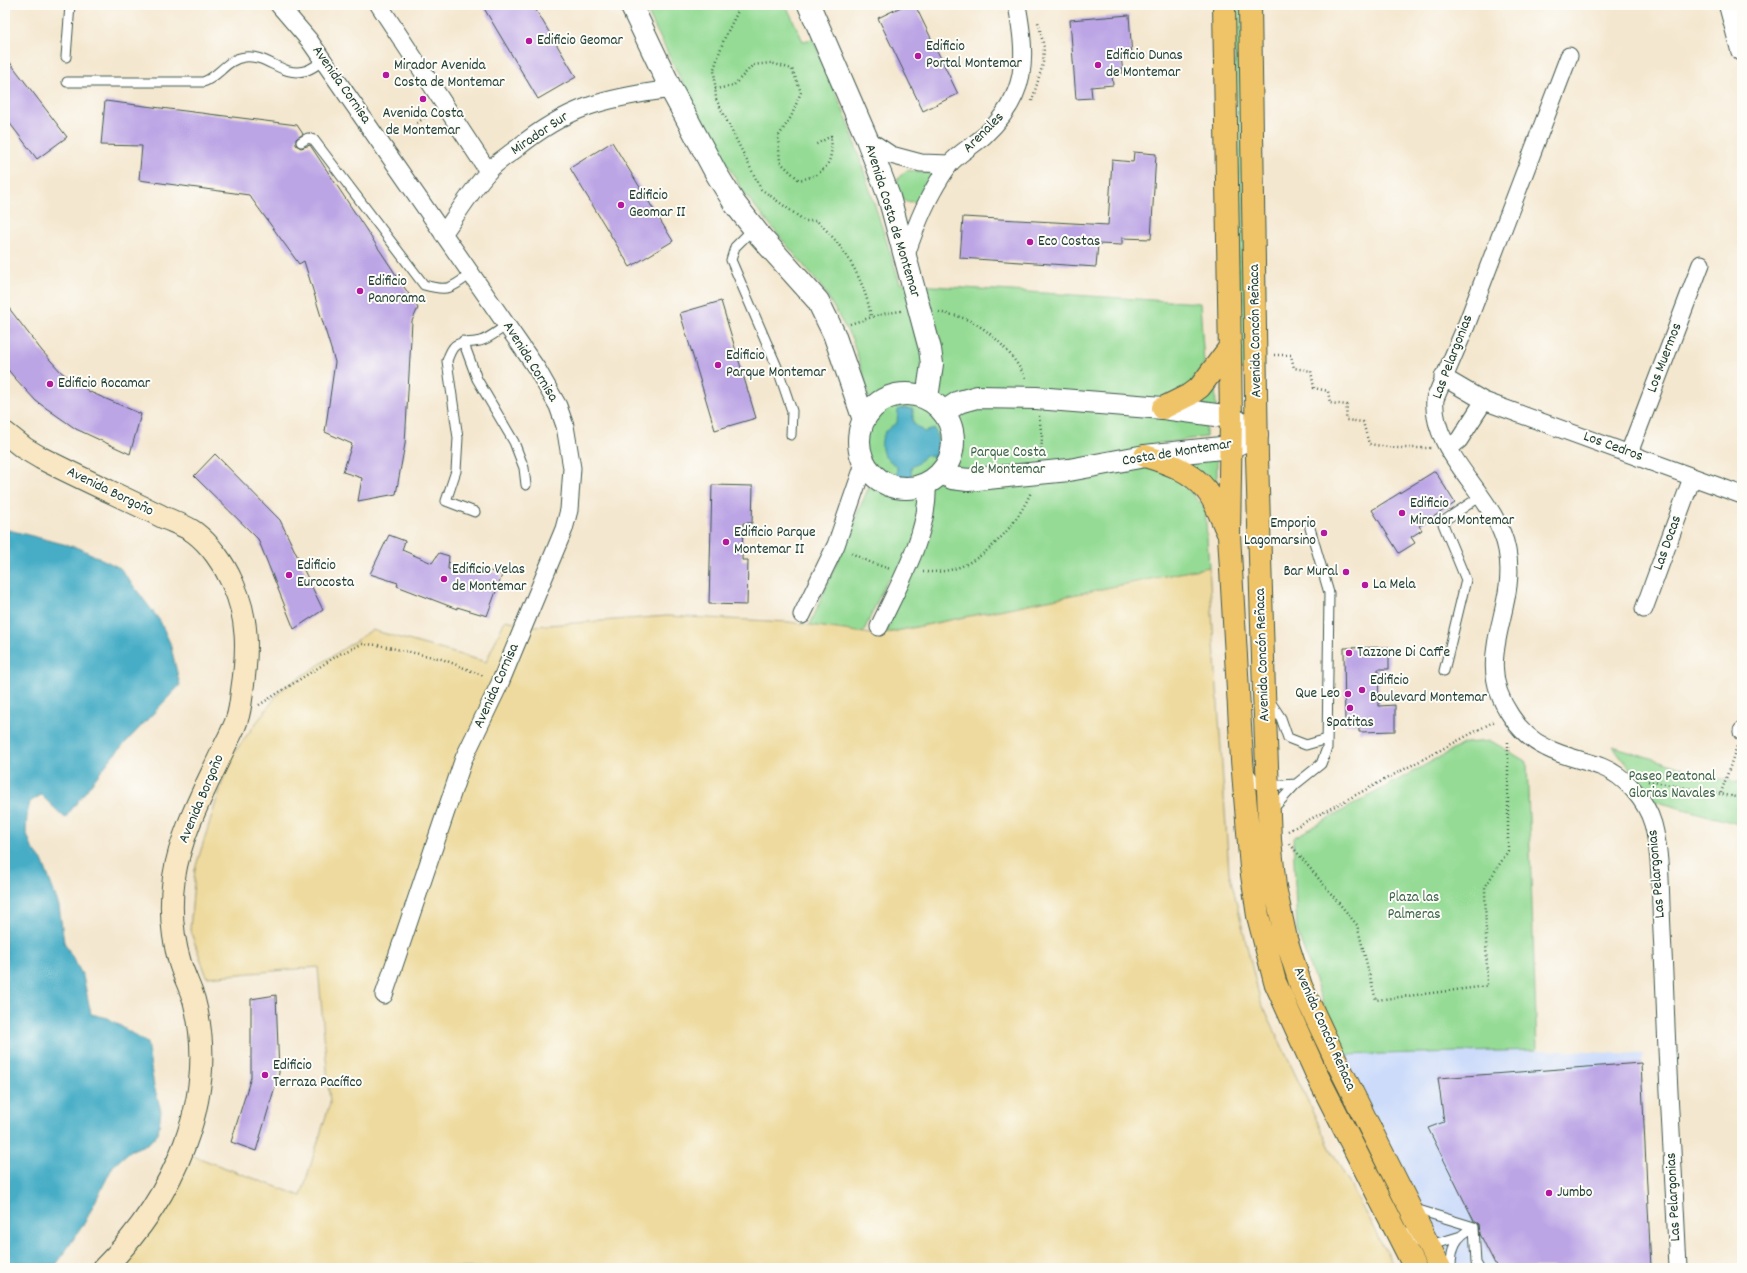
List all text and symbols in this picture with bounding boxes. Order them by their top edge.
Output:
place label: Edificio Geomar [537,30,624,52]
marker: Edificio Geomar [524,36,534,46]
place label: Edificio Portal Montemar [926,36,1022,75]
street label: Avenida Cornisa [306,41,377,129]
place label: Edificio Dunas de Montemar [1106,45,1183,84]
marker: Edificio Portal Montemar [913,51,923,61]
place label: Mirador Avenida Costa de Montemar [394,55,505,94]
marker: Edificio Dunas de Montemar [1093,60,1103,70]
marker: Mirador Avenida Costa de Montemar [381,70,391,80]
marker: Avenida Costa de Montemar [418,94,428,104]
place label: Avenida Costa de Montemar [382,103,465,142]
street label: Mirador Sur [507,106,574,161]
street label: Arenales [958,107,1010,159]
street label: Avenida Costa de Montemar [858,142,926,301]
place label: Edificio Geomar II [629,185,686,224]
marker: Edificio Geomar II [616,200,626,210]
place label: Eco Costas [1038,231,1100,253]
marker: Eco Costas [1025,237,1035,247]
street label: Avenida Concón Reñaca [1244,263,1268,398]
place label: Edificio Panorama [368,271,426,310]
marker: Edificio Panorama [355,286,365,296]
street label: Las Pelargonias [1427,312,1479,402]
street label: Avenida Cornisa [497,318,564,407]
street label: Los Muermos [1642,320,1688,396]
place label: Edificio Parque Montemar [726,345,826,384]
marker: Edificio Parque Montemar [713,360,723,370]
place label: Edificio Rocamar [58,373,151,395]
marker: Edificio Rocamar [45,379,55,389]
street label: Los Cedros [1580,426,1646,468]
street label: Costa de Montemar [1121,433,1234,473]
park label: Parque Costa de Montemar [970,442,1047,481]
street label: Avenida Borgoño [63,461,158,523]
place label: Edificio Mirador Montemar [1410,493,1515,532]
marker: Edificio Mirador Montemar [1397,508,1407,518]
place label: Emporio Lagomarsino [1244,513,1316,552]
street label: Las Docas [1648,513,1688,573]
place label: Edificio Parque Montemar II [734,522,816,561]
marker: Emporio Lagomarsino [1319,528,1329,538]
marker: Edificio Parque Montemar II [721,537,731,547]
place label: Edificio Eurocosta [297,555,355,594]
place label: Edificio Velas de Montemar [452,559,527,598]
place label: Bar Mural [1283,561,1338,583]
marker: Bar Mural [1341,567,1351,577]
marker: Edificio Eurocosta [284,570,294,580]
marker: Edificio Velas de Montemar [439,574,449,584]
place label: La Mela [1373,574,1417,596]
marker: La Mela [1360,580,1370,590]
street label: Avenida Concón Reñaca [1250,587,1276,722]
street label: Avenida Cornisa [468,639,526,732]
place label: Tazzone Di Caffe [1357,642,1451,664]
marker: Tazzone Di Caffe [1344,648,1354,658]
place label: Edificio Boulevard Montemar [1370,670,1488,709]
place label: Que Leo [1295,683,1340,705]
marker: Edificio Boulevard Montemar [1357,685,1367,695]
marker: Que Leo [1343,689,1353,699]
marker: Spatitas [1345,703,1355,713]
place label: Spatitas [1326,712,1374,734]
street label: Avenida Borgoño [173,751,231,847]
park label: Paseo Peatonal Glorias Navales [1628,766,1716,805]
street label: Las Pelargonias [1642,829,1672,919]
park label: Plaza las Palmeras [1387,887,1441,926]
street label: Avenida Concón Reñaca [1287,964,1362,1095]
place label: Edificio Terraza Pacífico [273,1055,363,1094]
marker: Edificio Terraza Pacífico [260,1070,270,1080]
street label: Las Pelargonias [1661,1152,1687,1242]
place label: Jumbo [1557,1182,1593,1204]
marker: Jumbo [1544,1188,1554,1198]

